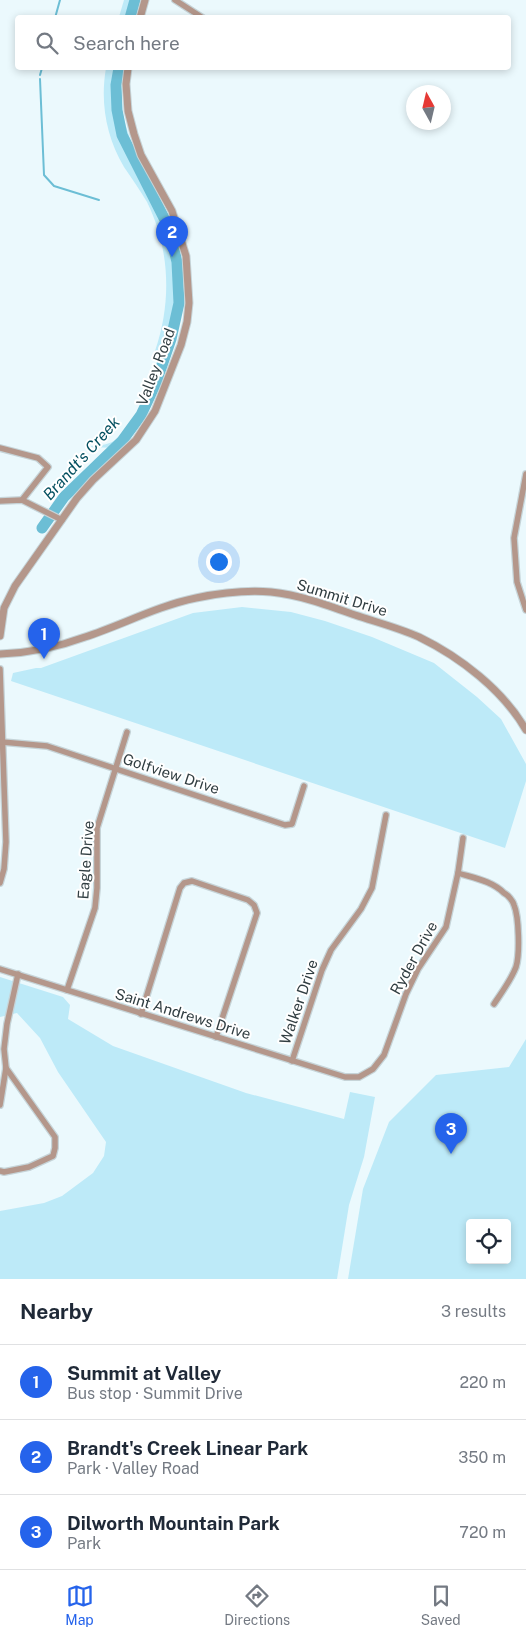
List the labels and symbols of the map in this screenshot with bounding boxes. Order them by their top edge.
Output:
north arrow [406,85,451,130]
pin: 2 [156,216,188,257]
street label: Valley Road [133,326,178,408]
water label: Brandt's Creek [39,413,124,504]
your location [206,549,232,575]
street label: Summit Drive [295,576,390,619]
pin: 1 [28,618,60,659]
street label: Golfview Drive [121,750,222,797]
street label: Eagle Drive [74,820,97,900]
street label: Ryder Drive [387,918,441,997]
street label: Walker Drive [276,957,321,1046]
street label: Saint Andrews Drive [113,985,253,1042]
pin: 3 [435,1113,467,1154]

